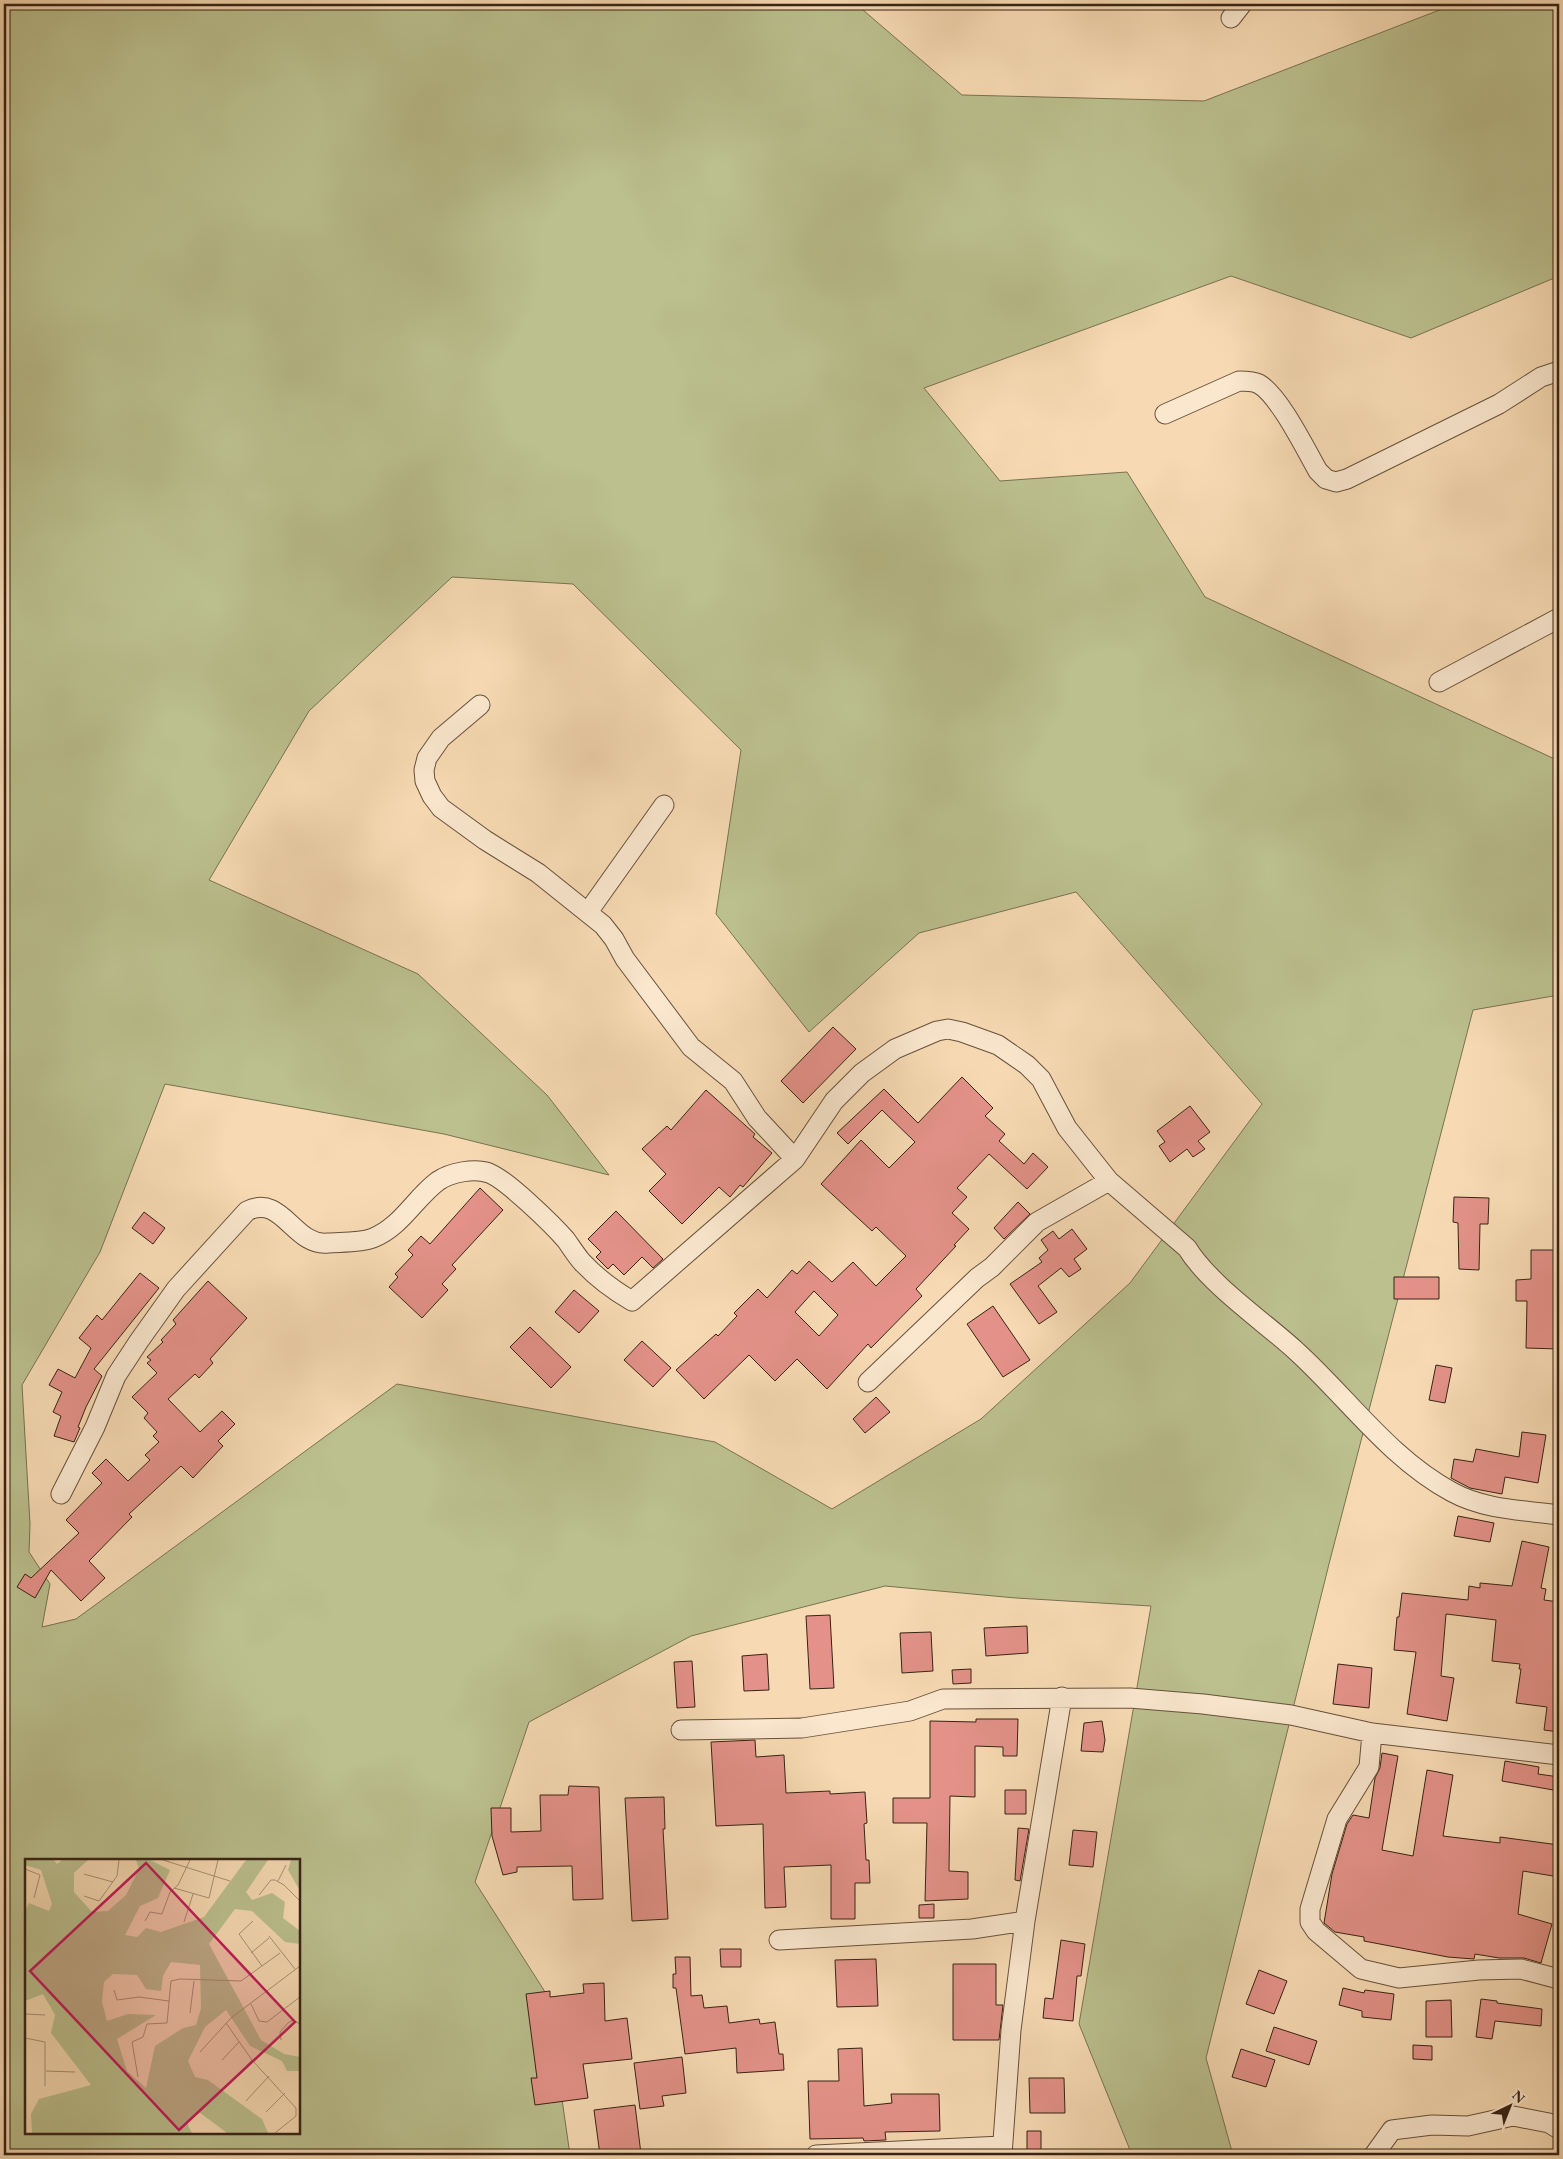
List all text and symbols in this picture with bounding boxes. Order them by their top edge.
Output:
inset map [25,1859,300,2134]
north arrow [1486,2082,1536,2132]
text: N [1509,2086,1530,2107]

